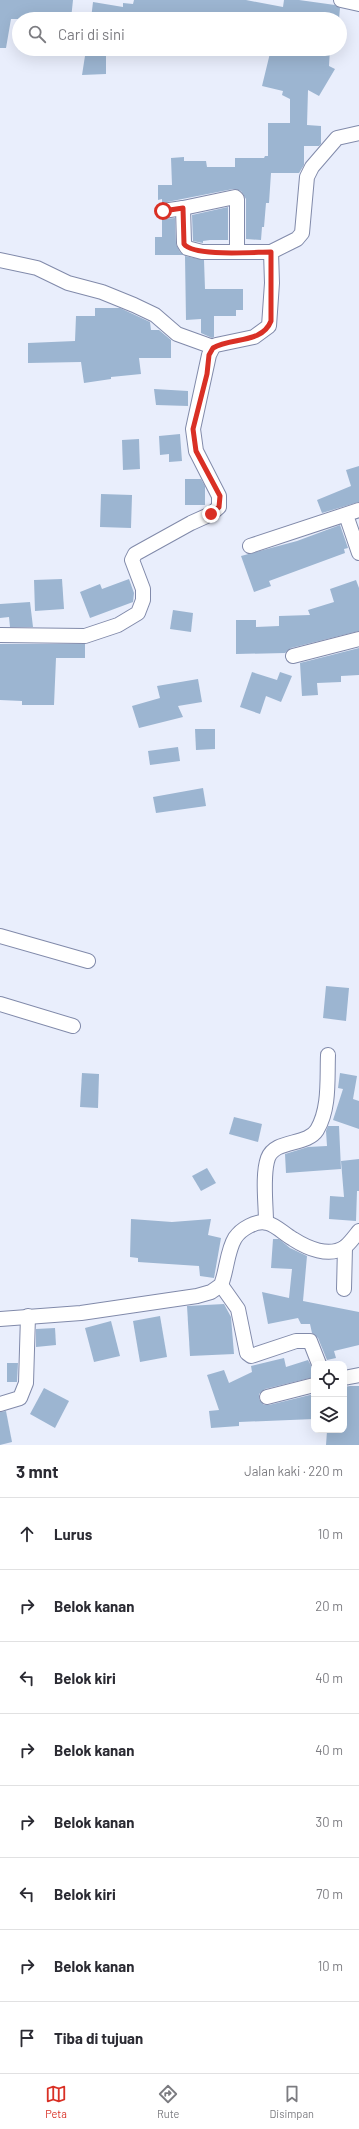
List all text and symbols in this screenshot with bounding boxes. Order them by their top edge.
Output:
search box [12,12,347,56]
icon: search [26,23,48,45]
text: Cari di sini [58,25,125,43]
route start [154,202,172,220]
route end [202,505,220,523]
map controls [311,1361,347,1433]
button: locate [311,1361,347,1397]
button: layers [311,1397,347,1433]
text: 3 mnt [16,1461,59,1481]
text: Jalan kaki · 220 m [244,1463,343,1479]
icon: ahead [16,1523,38,1545]
text: Lurus [54,1525,92,1543]
text: 10 m [318,1526,343,1542]
icon: right [16,1595,38,1617]
text: Belok kanan [54,1597,134,1615]
text: 20 m [315,1598,343,1614]
icon: left [16,1667,38,1689]
text: Belok kiri [54,1669,116,1687]
text: 40 m [315,1670,343,1686]
icon: right [16,1739,38,1761]
text: Belok kanan [54,1741,134,1759]
text: 40 m [315,1742,343,1758]
icon: right [16,1811,38,1833]
text: Belok kanan [54,1813,134,1831]
text: 30 m [316,1814,343,1830]
icon: left [16,1883,38,1905]
text: Belok kiri [54,1885,116,1903]
text: 70 m [316,1886,343,1902]
icon: right [16,1955,38,1977]
text: Belok kanan [54,1957,134,1975]
text: 10 m [318,1958,343,1974]
icon: arrive [16,2027,38,2049]
text: Tiba di tujuan [54,2029,143,2047]
tab: Peta [45,2083,67,2120]
tab: Rute [157,2083,179,2120]
tab: Disimpan [270,2083,314,2120]

